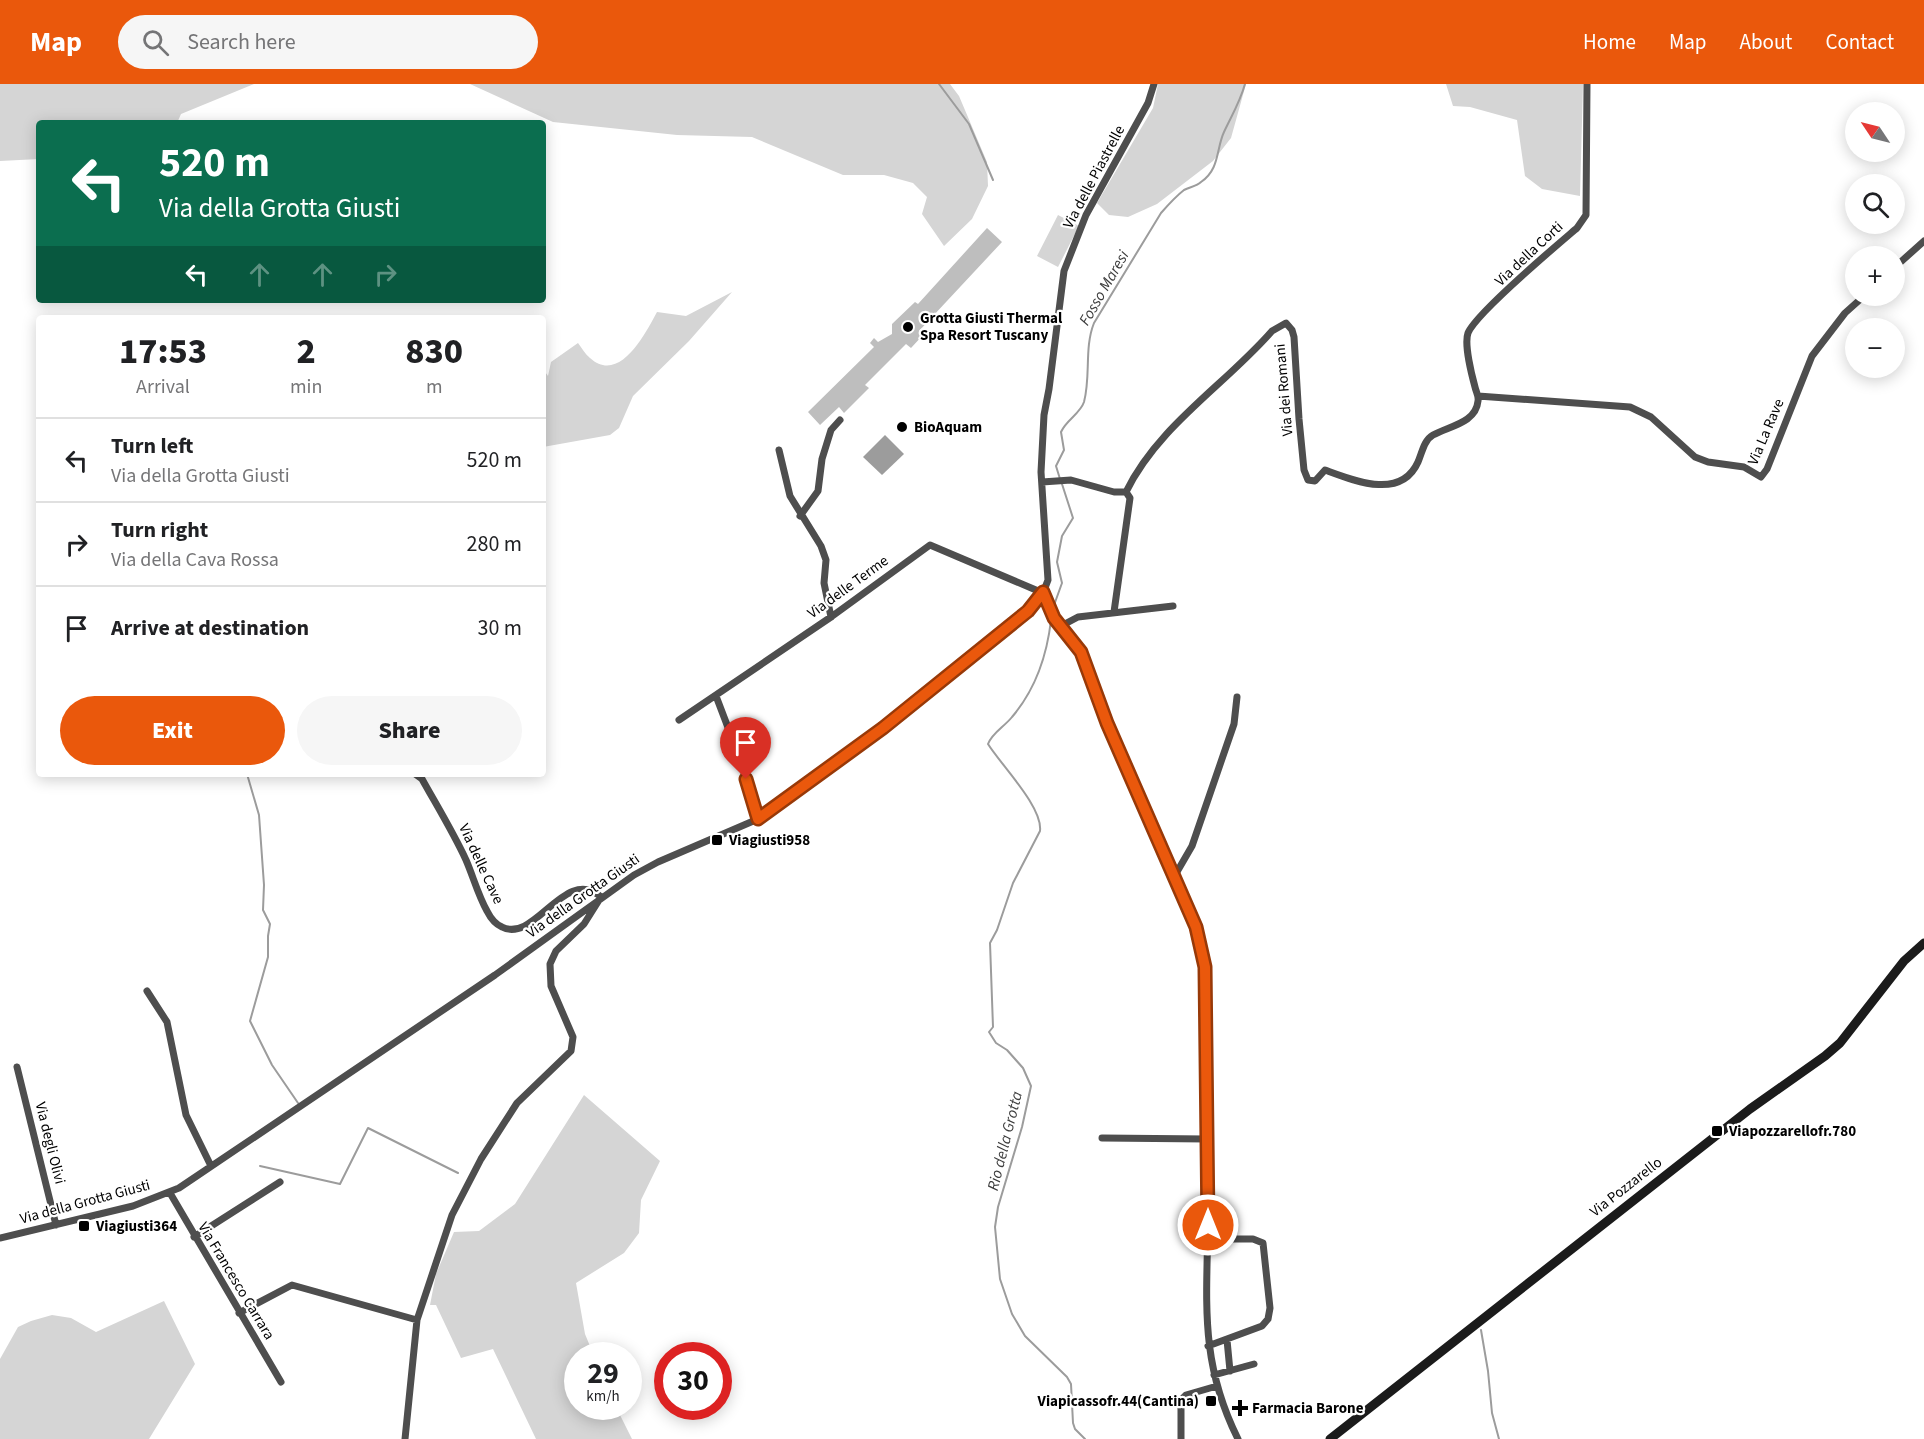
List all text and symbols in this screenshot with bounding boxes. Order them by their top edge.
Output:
search box [118,15,538,69]
text: Map [30,22,82,62]
icon: search [139,26,172,59]
text: Search here [187,26,296,58]
text: Home [1583,27,1636,57]
text: Map [1669,27,1707,57]
text: About [1740,27,1792,57]
text: Contact [1825,27,1894,57]
north arrow [1845,102,1905,162]
map controls [1845,102,1905,378]
street label: Via delle Piastrelle [1058,122,1130,232]
text: 520 m [159,133,270,193]
icon: left [60,144,138,222]
button: search [1845,174,1905,234]
text: Via della Grotta Giusti [159,189,400,228]
street label: Via della Corti [1490,217,1568,291]
water label: Fosso Maresi [1074,246,1134,329]
button: + [1845,246,1905,306]
icon: left [180,258,213,291]
icon: ahead [243,258,276,291]
icon: ahead [306,258,339,291]
icon: right [369,258,402,291]
place label: Grotta Giusti Thermal Spa Resort Tuscany [920,308,1063,346]
button: − [1845,318,1905,378]
marker: Grotta Giusti Thermal Spa Resort Tuscany [901,320,915,334]
text: 17:53 [119,326,207,377]
text: 2 [297,326,316,377]
text: 830 [405,326,463,377]
street label: Via dei Romani [1269,343,1299,437]
text: Arrival [136,373,190,401]
text: min [290,373,322,401]
text: m [426,373,442,401]
street label: Via La Rave [1743,396,1789,468]
place label: BioAquam [914,417,982,438]
marker: BioAquam [895,420,909,434]
text: Turn left [111,430,193,462]
icon: left [60,444,93,477]
text: 520 m [467,444,522,476]
text: Via della Grotta Giusti [111,462,290,490]
text: Turn right [111,514,208,546]
icon: right [60,528,93,561]
text: 280 m [467,528,522,560]
text: Via della Cava Rossa [111,546,279,574]
street label: Via delle Terme [803,550,893,624]
icon: arrive [60,612,93,645]
text: Arrive at destination [111,612,309,644]
text: 30 m [477,612,522,644]
button: Exit [60,696,285,765]
button: Share [297,696,522,765]
pin [720,717,771,779]
icon: arrive [729,726,762,759]
street label: Via delle Cave [453,820,509,908]
place label: Viagiusti958 [728,830,810,851]
marker: Viagiusti958 [710,833,724,847]
street label: Via della Grotta Giusti [522,849,644,943]
water label: Rio della Grotta [982,1089,1028,1193]
street label: Via degli Olivi [30,1100,70,1186]
place label: Viapozzarellofr.780 [1728,1121,1856,1142]
marker: Viapozzarellofr.780 [1710,1124,1724,1138]
street label: Via Pozzarello [1585,1152,1667,1222]
street label: Via della Grotta Giusti [18,1175,152,1229]
position arrow [1176,1193,1240,1257]
place label: Viagiusti364 [95,1216,177,1237]
street label: Via Francesco Carrara [193,1218,279,1344]
marker: Viagiusti364 [77,1219,91,1233]
speed limit sign: 30 [654,1342,732,1420]
text: 29 [587,1352,619,1395]
text: km/h [586,1386,620,1407]
place label: Viapicassofr.44(Cantina) [1037,1391,1199,1412]
marker: Viapicassofr.44(Cantina) [1204,1394,1218,1408]
place label: Farmacia Barone [1252,1398,1364,1419]
marker: Farmacia Barone [1233,1401,1247,1415]

